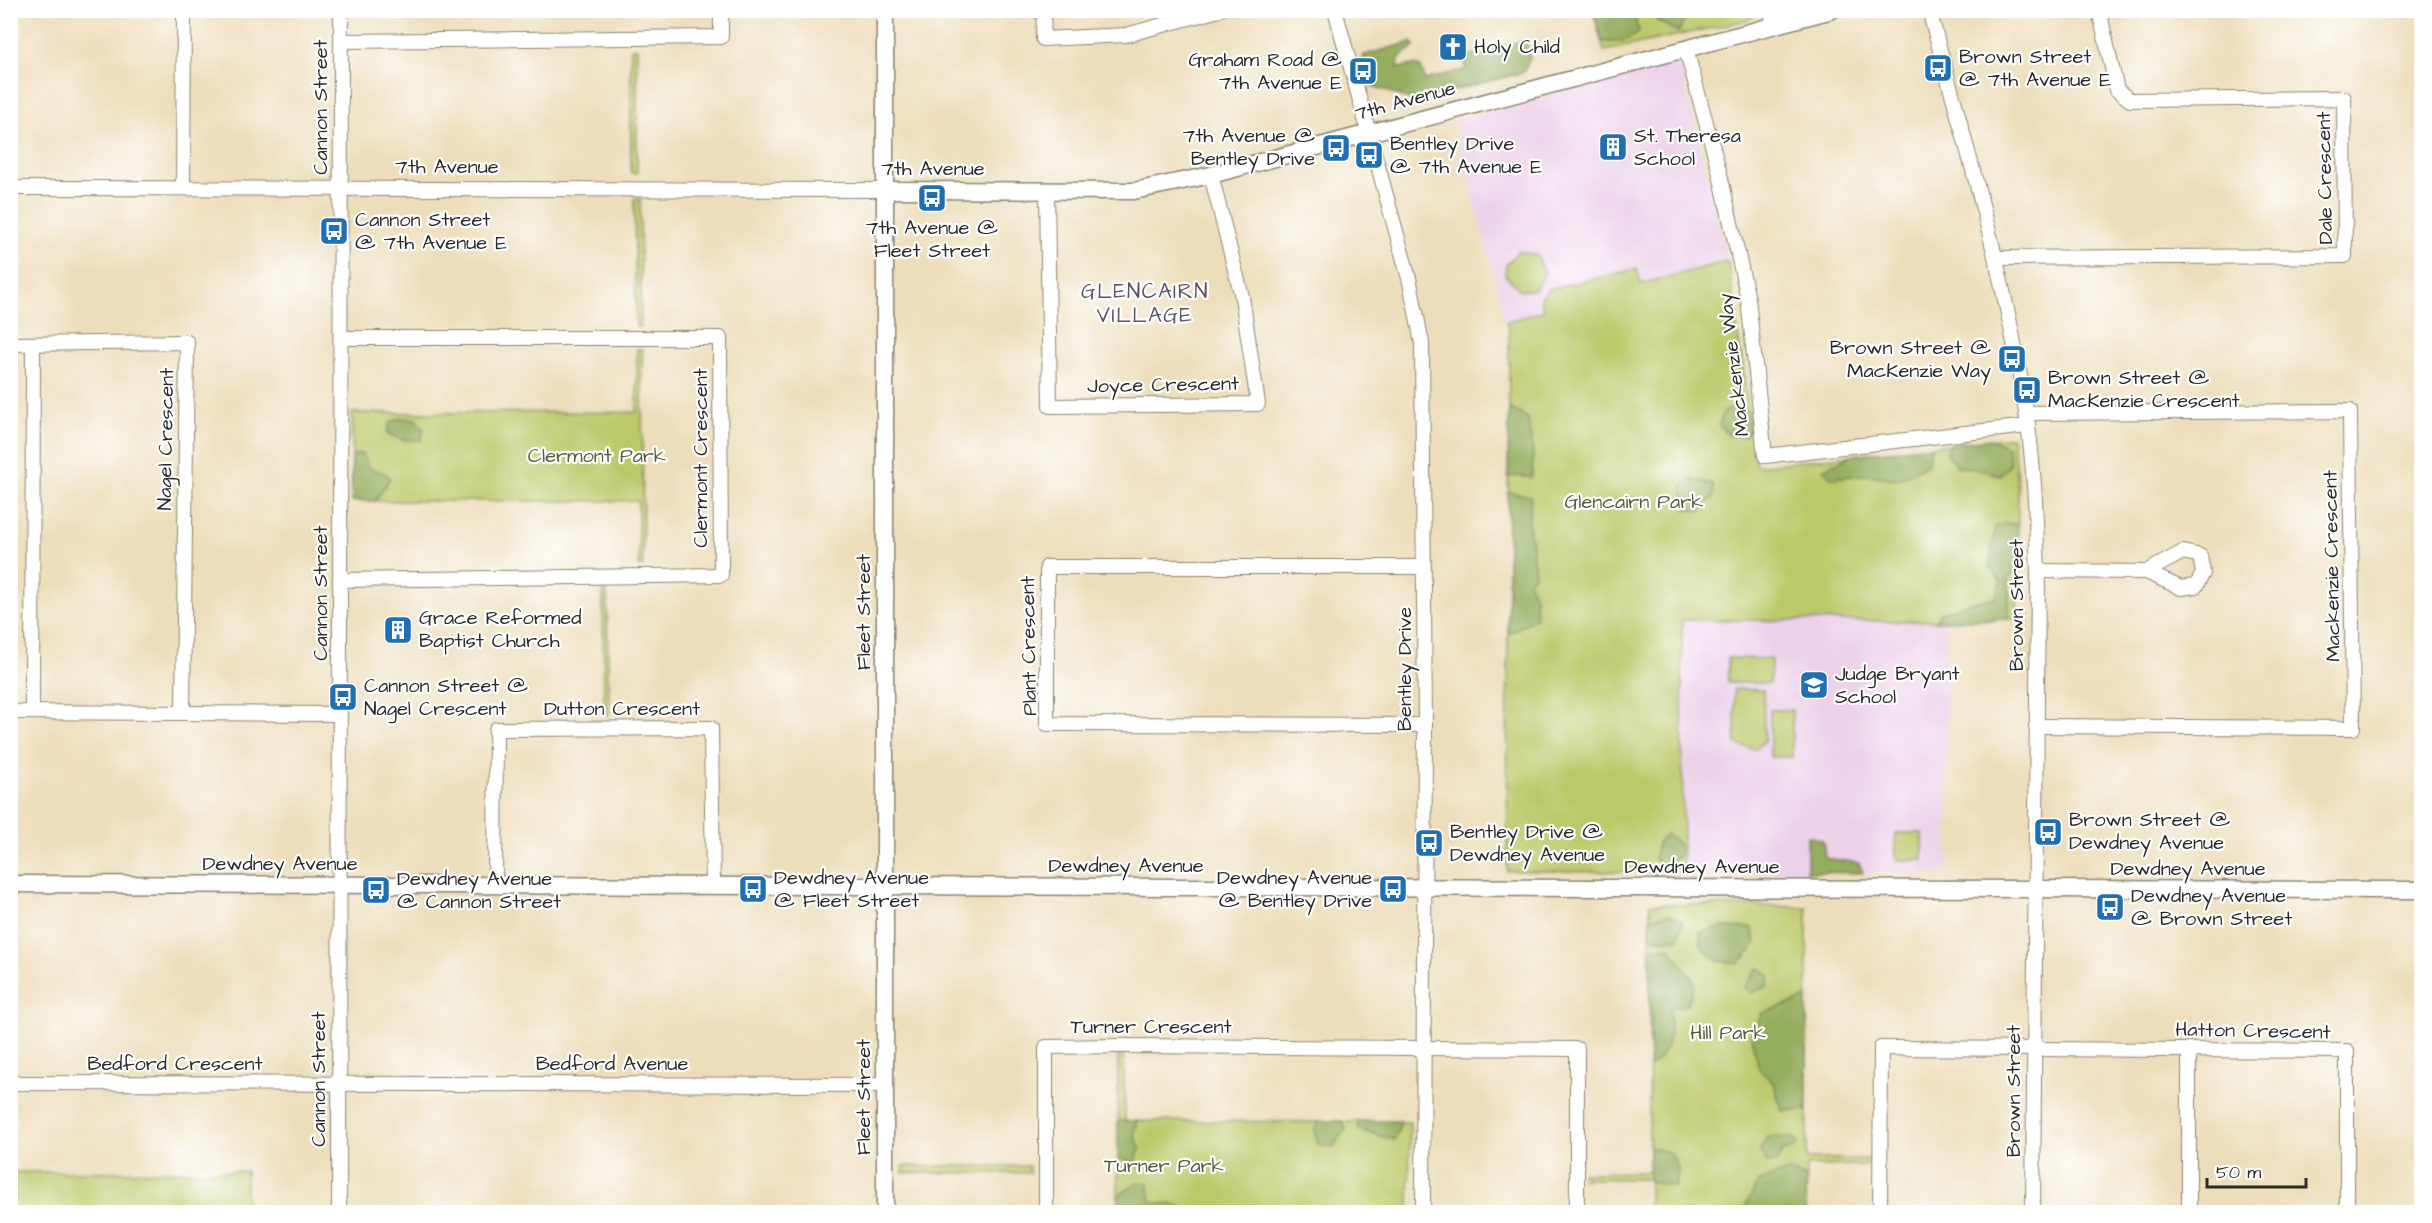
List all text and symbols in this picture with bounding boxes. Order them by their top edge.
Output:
church icon: Holy Child [1437,31,1469,63]
place label: Holy Child [1474,33,1560,62]
street label: Cannon Street [307,39,335,175]
place label: Brown Street @ 7th Avenue E [1959,43,2111,94]
place label: Graham Road @ 7th Avenue E [1188,46,1342,97]
bus stop icon: Brown Street @ 7th Avenue E [1922,52,1954,84]
bus stop icon: Graham Road @ 7th Avenue E [1347,55,1379,87]
street label: 7th Avenue [1351,74,1459,128]
street label: Dale Crescent [2310,111,2340,245]
place label: 7th Avenue @ Bentley Drive [1183,122,1315,174]
place label: St. Theresa School [1634,122,1741,173]
place label: Bentley Drive @ 7th Avenue E [1390,130,1542,181]
building icon: St. Theresa School [1597,131,1629,163]
bus stop icon: 7th Avenue @ Bentley Drive [1320,132,1352,164]
bus stop icon: Bentley Drive @ 7th Avenue E [1353,139,1385,171]
street label: 7th Avenue [395,153,499,181]
street label: 7th Avenue [881,155,985,183]
bus stop icon: 7th Avenue @ Fleet Street [916,182,948,214]
place label: Cannon Street @ 7th Avenue E [355,206,507,257]
place label: 7th Avenue @ Fleet Street [866,214,998,265]
bus stop icon: Cannon Street @ 7th Avenue E [318,215,350,247]
district label: GLENCAIRN VILLAGE [1081,277,1209,330]
street label: Mackenzie Way [1711,292,1758,438]
place label: Brown Street @ MacKenzie Way [1830,334,1991,386]
bus stop icon: Brown Street @ MacKenzie Way [1996,343,2028,375]
place label: Brown Street @ MacKenzie Crescent [2048,364,2240,415]
street label: Nagel Crescent [151,367,182,511]
street label: Clermont Crescent [687,368,715,548]
street label: Joyce Crescent [1087,370,1239,401]
bus stop icon: Brown Street @ MacKenzie Crescent [2011,374,2043,406]
park label: Clermont Park [528,442,666,470]
street label: Mackenzie Crescent [2316,470,2348,662]
park label: Glencairn Park [1565,488,1703,516]
street label: Cannon Street [307,525,335,661]
street label: Brown Street [2003,539,2031,671]
street label: Fleet Street [850,554,878,670]
street label: Plant Crescent [1014,576,1044,716]
place label: Grace Reformed Baptist Church [419,604,581,655]
street label: Bentley Drive [1391,607,1420,731]
building icon: Grace Reformed Baptist Church [382,614,414,646]
place label: Judge Bryant School [1835,660,1960,711]
school or university icon: Judge Bryant School [1798,669,1830,701]
place label: Cannon Street @ Nagel Crescent [364,672,528,724]
bus stop icon: Cannon Street @ Nagel Crescent [327,681,359,713]
street label: Dutton Crescent [544,695,700,723]
place label: Brown Street @ Dewdney Avenue [2069,806,2230,858]
bus stop icon: Brown Street @ Dewdney Avenue [2032,816,2064,848]
place label: Bentley Drive @ Dewdney Avenue [1450,818,1605,870]
bus stop icon: Bentley Drive @ Dewdney Avenue [1413,827,1445,859]
street label: Dewdney Avenue [203,850,358,879]
street label: Dewdney Avenue [1049,852,1204,881]
street label: Dewdney Avenue [1625,853,1780,882]
street label: Dewdney Avenue [2111,855,2266,884]
place label: Dewdney Avenue @ Fleet Street [774,864,929,915]
place label: Dewdney Avenue @ Bentley Drive [1217,864,1372,916]
place label: Dewdney Avenue @ Cannon Street [397,865,561,916]
bus stop icon: Dewdney Avenue @ Fleet Street [737,873,769,905]
bus stop icon: Dewdney Avenue @ Bentley Drive [1377,873,1409,905]
bus stop icon: Dewdney Avenue @ Cannon Street [360,874,392,906]
place label: Dewdney Avenue @ Brown Street [2131,882,2292,933]
bus stop icon: Dewdney Avenue @ Brown Street [2094,891,2126,923]
street label: Cannon Street [305,1011,333,1147]
street label: Turner Crescent [1070,1013,1232,1041]
street label: Hatton Crescent [2175,1016,2331,1046]
park label: Hill Park [1690,1019,1766,1047]
street label: Brown Street [2000,1025,2028,1157]
street label: Fleet Street [850,1039,878,1155]
street label: Bedford Crescent [87,1050,263,1078]
street label: Bedford Avenue [536,1050,689,1078]
scale bar [2207,1151,2306,1189]
park label: Turner Park [1104,1152,1224,1180]
text: 50 m [2216,1160,2261,1185]

